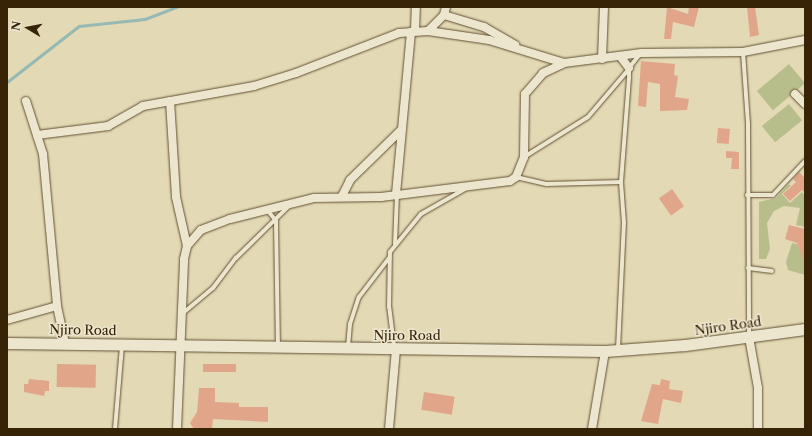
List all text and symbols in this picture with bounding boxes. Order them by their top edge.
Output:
north arrow [8,8,48,48]
text: N [8,20,24,32]
street label: Njiro Road [694,314,762,338]
street label: Njiro Road [49,322,117,338]
street label: Njiro Road [373,327,441,343]

